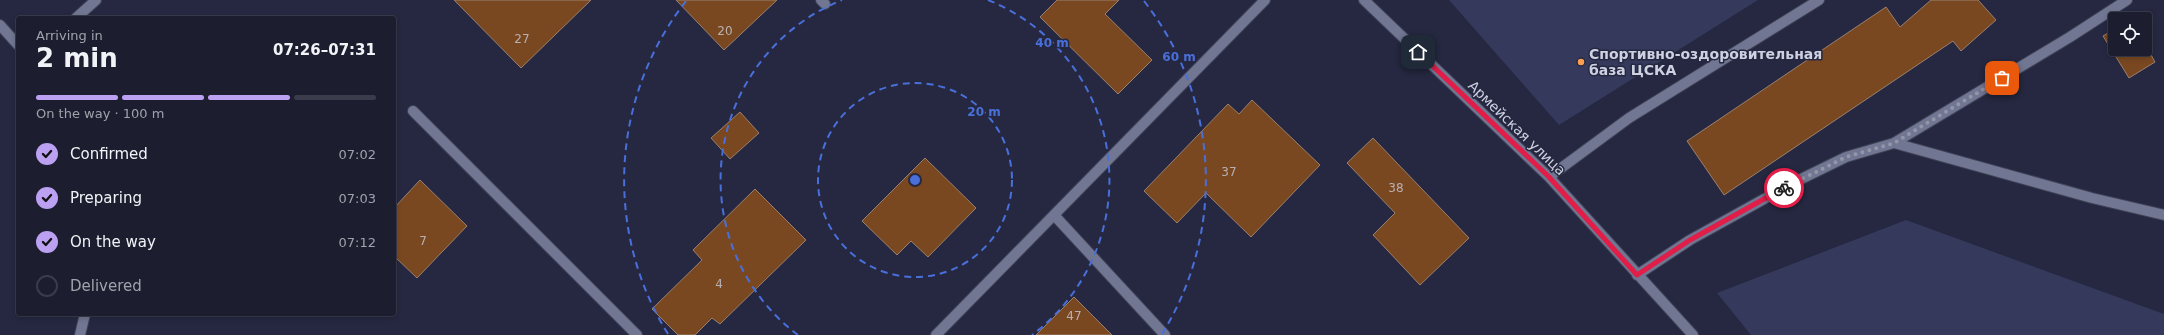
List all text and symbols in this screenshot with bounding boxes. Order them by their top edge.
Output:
map controls [2108,12,2152,56]
button: locate [2108,12,2152,56]
house number: 20 [717,24,733,38]
text: Arriving in [36,28,103,43]
house number: 27 [514,32,530,46]
pin [1401,35,1435,69]
text: 40 m [1035,36,1069,50]
text: 07:26–07:31 [273,41,376,59]
icon: home [1407,41,1429,63]
text: 2 min [36,43,118,73]
place label: Спортивно-оздоровительная база ЦСКА [1589,46,1822,78]
text: 60 m [1162,50,1196,64]
marker: Спортивно-оздоровительная база ЦСКА [1576,57,1586,67]
pin [1985,61,2019,95]
icon: bag [1991,67,2013,89]
street label: Армейская улица [1465,78,1569,178]
text: 20 m [967,105,1001,119]
text: On the way · 100 m [36,106,164,121]
icon: check [36,143,58,165]
text: Confirmed [70,145,148,163]
text: 07:02 [339,147,376,162]
house number: 37 [1221,165,1237,179]
courier [1764,168,1804,208]
centre of rings [908,173,922,187]
icon: bike [1773,177,1795,199]
house number: 38 [1388,181,1404,195]
icon: check [36,187,58,209]
text: Preparing [70,189,142,207]
text: 07:03 [339,191,376,206]
icon: check [36,231,58,253]
text: On the way [70,233,156,251]
house number: 7 [419,234,427,248]
text: 07:12 [339,235,376,250]
text: Delivered [70,277,142,295]
house number: 4 [715,277,723,291]
house number: 47 [1066,309,1082,323]

